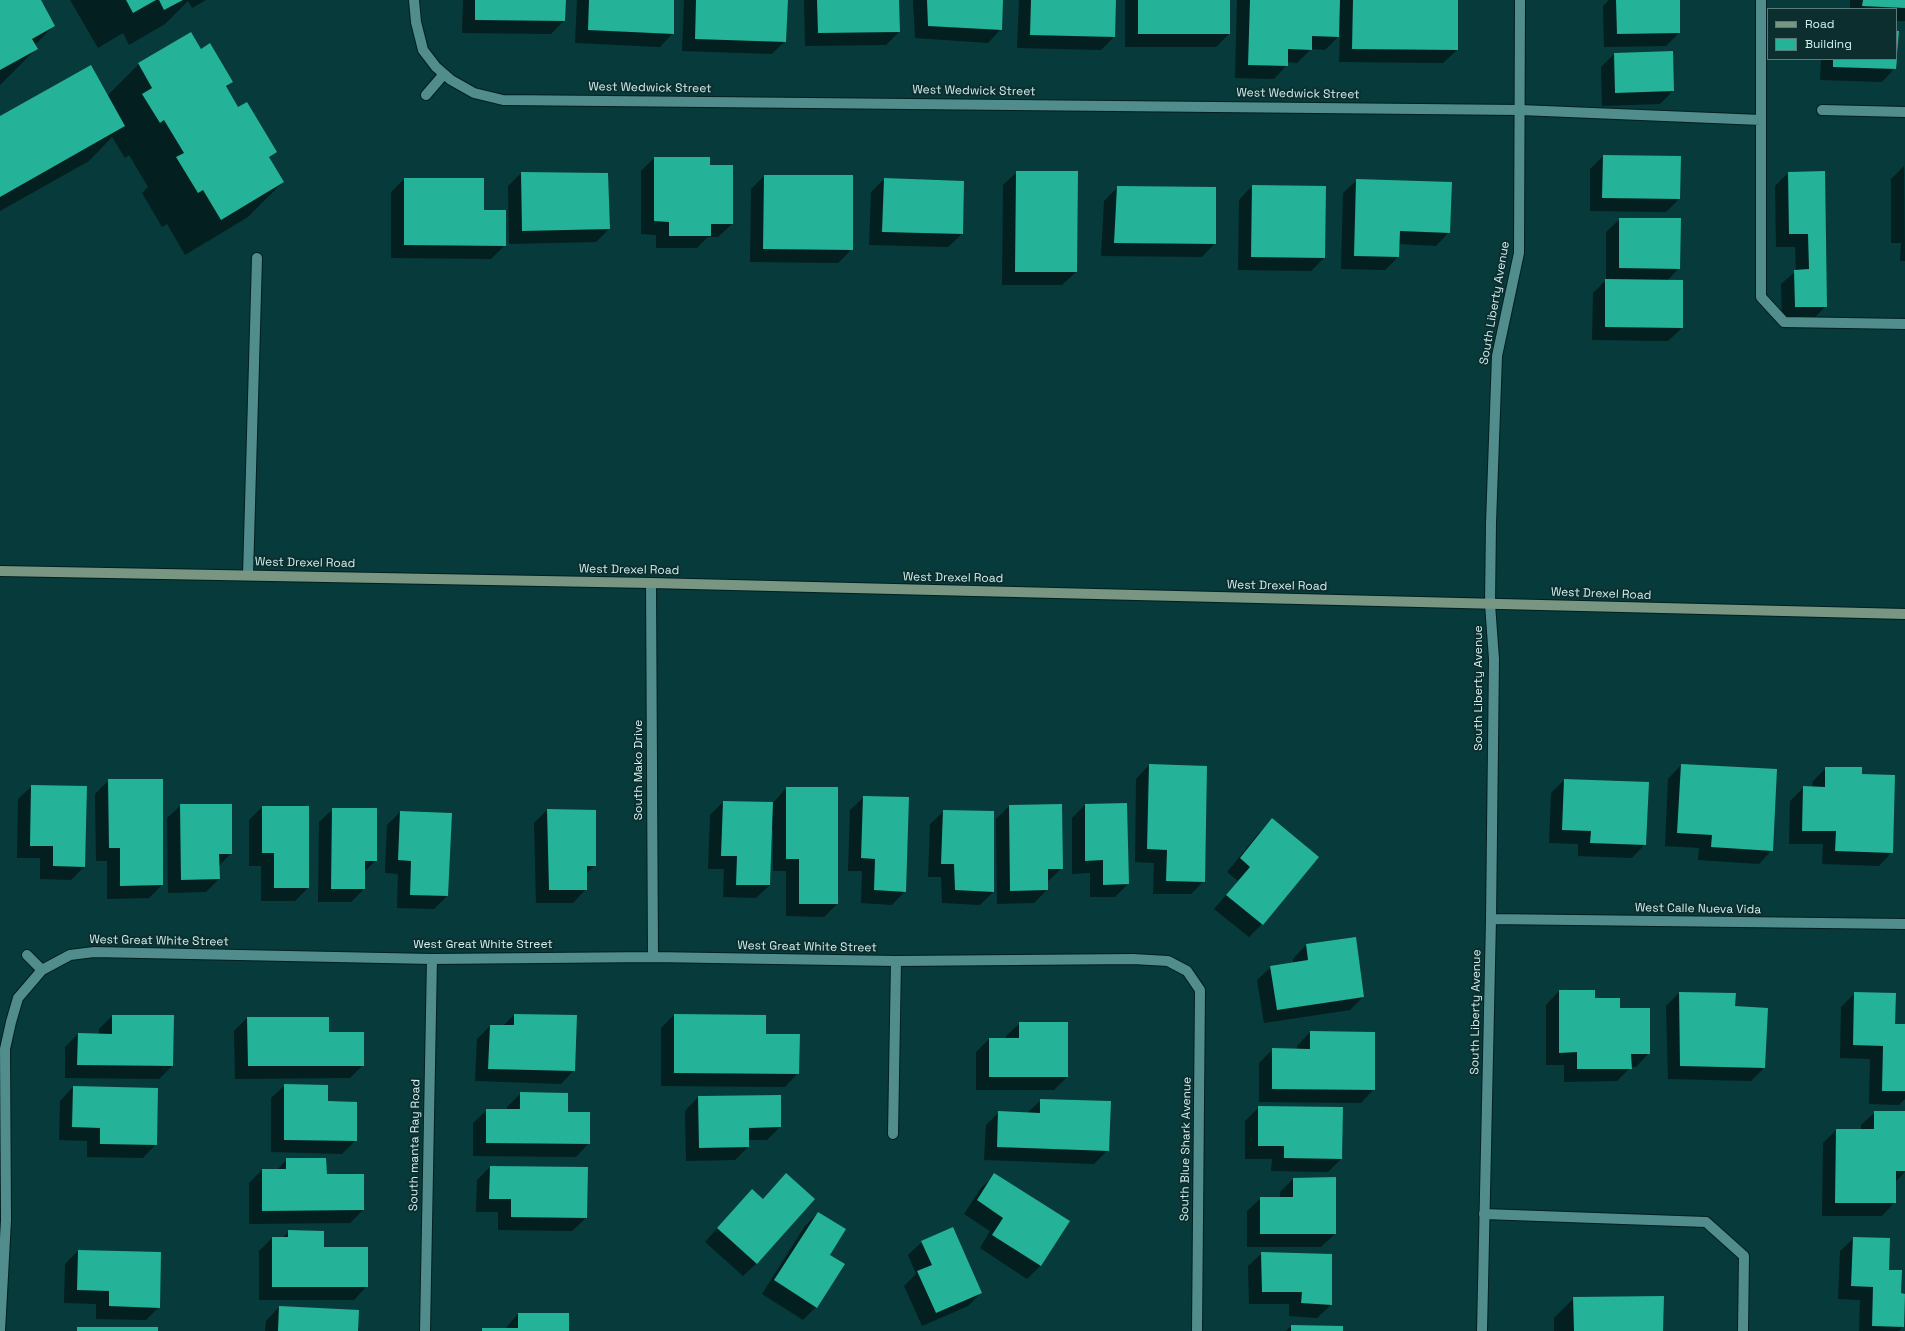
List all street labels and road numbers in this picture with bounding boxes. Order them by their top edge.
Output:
street label: West Wedwick Street [588,80,712,96]
street label: West Wedwick Street [912,83,1036,99]
street label: West Wedwick Street [1236,86,1360,102]
street label: South Liberty Avenue [1477,240,1513,366]
street label: West Drexel Road [255,555,355,571]
street label: West Drexel Road [579,562,679,578]
street label: West Drexel Road [903,570,1003,586]
street label: West Drexel Road [1227,578,1327,594]
street label: West Drexel Road [1551,585,1651,603]
street label: South Liberty Avenue [1472,625,1486,751]
street label: South Mako Drive [632,720,646,820]
street label: West Calle Nueva Vida [1635,901,1761,917]
street label: West Great White Street [89,933,229,949]
street label: West Great White Street [413,938,553,952]
street label: West Great White Street [737,939,877,955]
street label: South Liberty Avenue [1468,949,1484,1075]
street label: South Blue Shark Avenue [1178,1077,1194,1221]
street label: South manta Ray Road [407,1079,423,1211]

